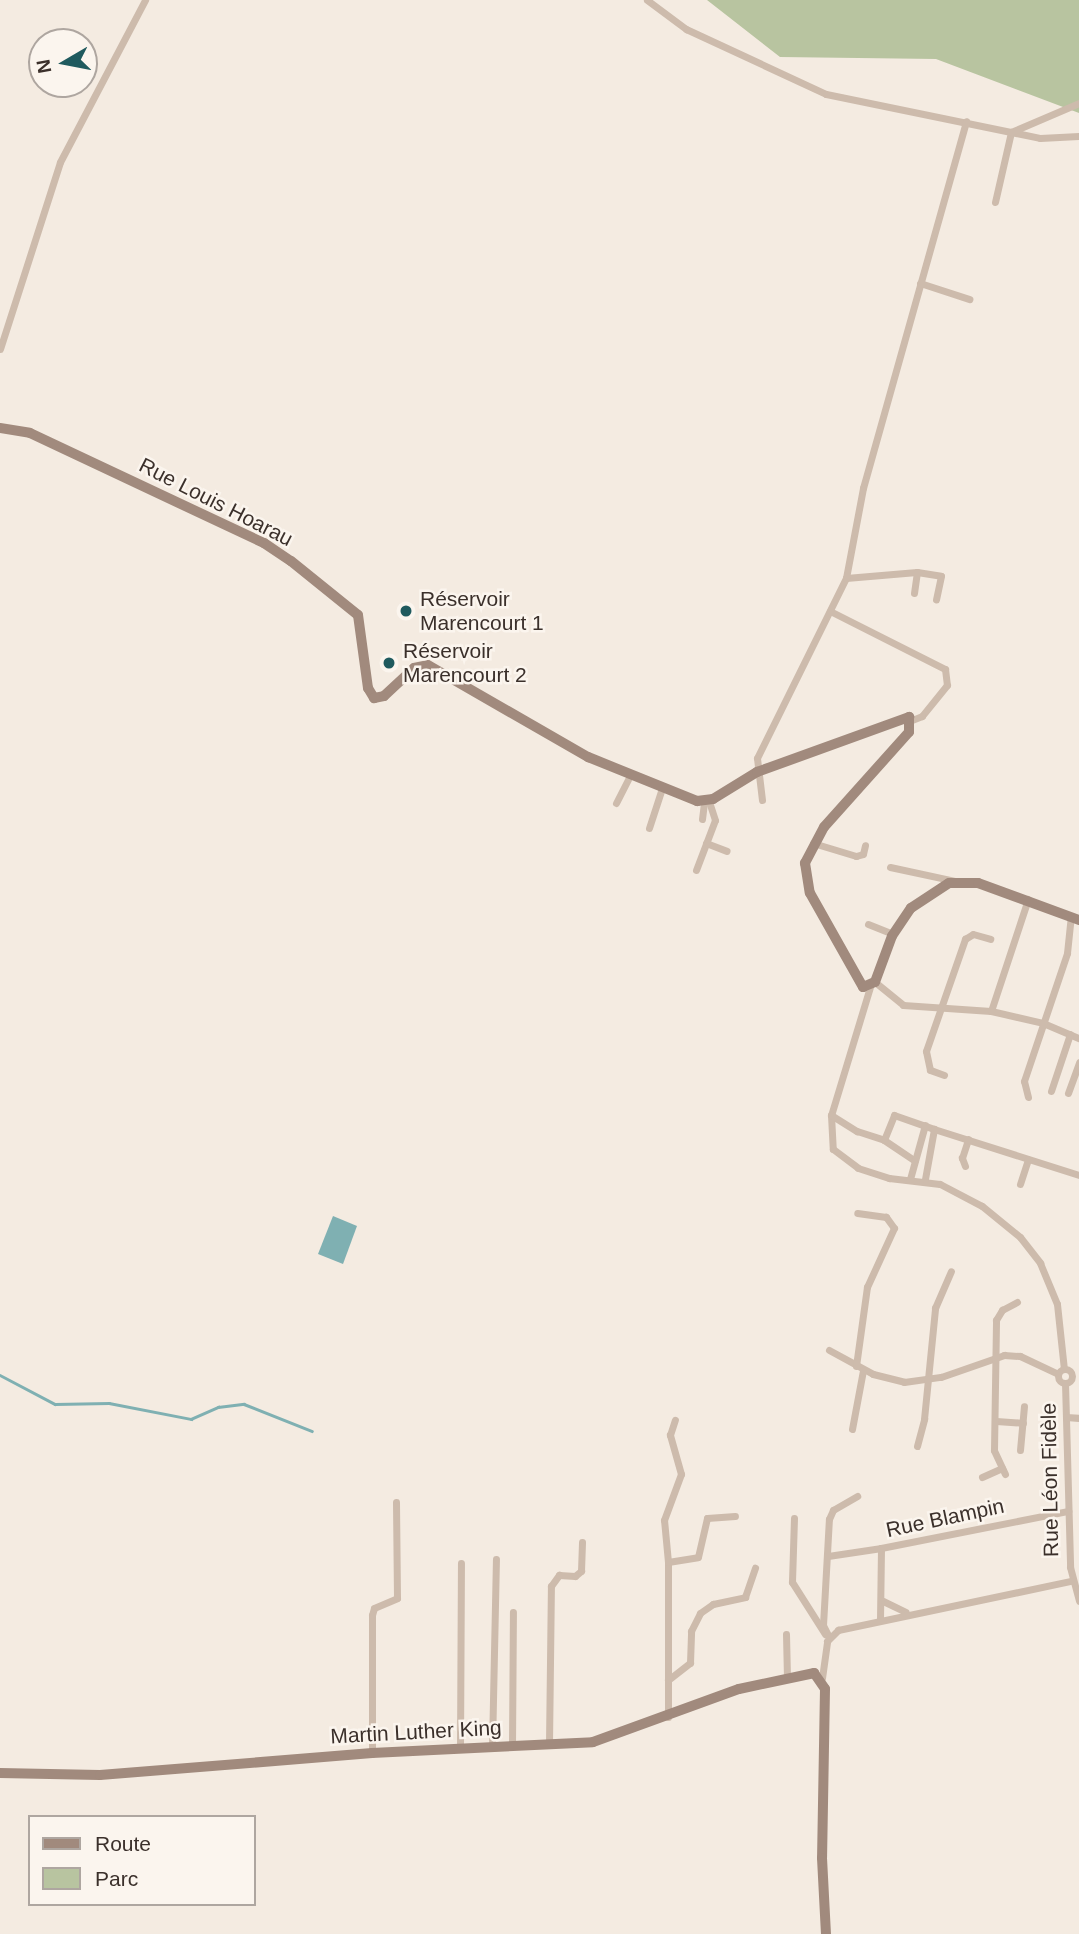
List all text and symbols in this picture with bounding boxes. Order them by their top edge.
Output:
north arrow [28,28,98,98]
text: N [32,58,55,75]
street label: Rue Louis Hoarau [135,452,297,552]
place label: Réservoir Marencourt 1 [420,586,544,636]
marker: Réservoir Marencourt 1 [398,603,414,619]
place label: Réservoir Marencourt 2 [403,638,527,688]
marker: Réservoir Marencourt 2 [381,655,397,671]
street label: Rue Léon Fidèle [1036,1403,1064,1557]
street label: Rue Blampin [884,1493,1006,1543]
street label: Martin Luther King [330,1715,502,1749]
legend [28,1815,256,1906]
text: Route [95,1832,151,1855]
text: Parc [95,1867,138,1890]

